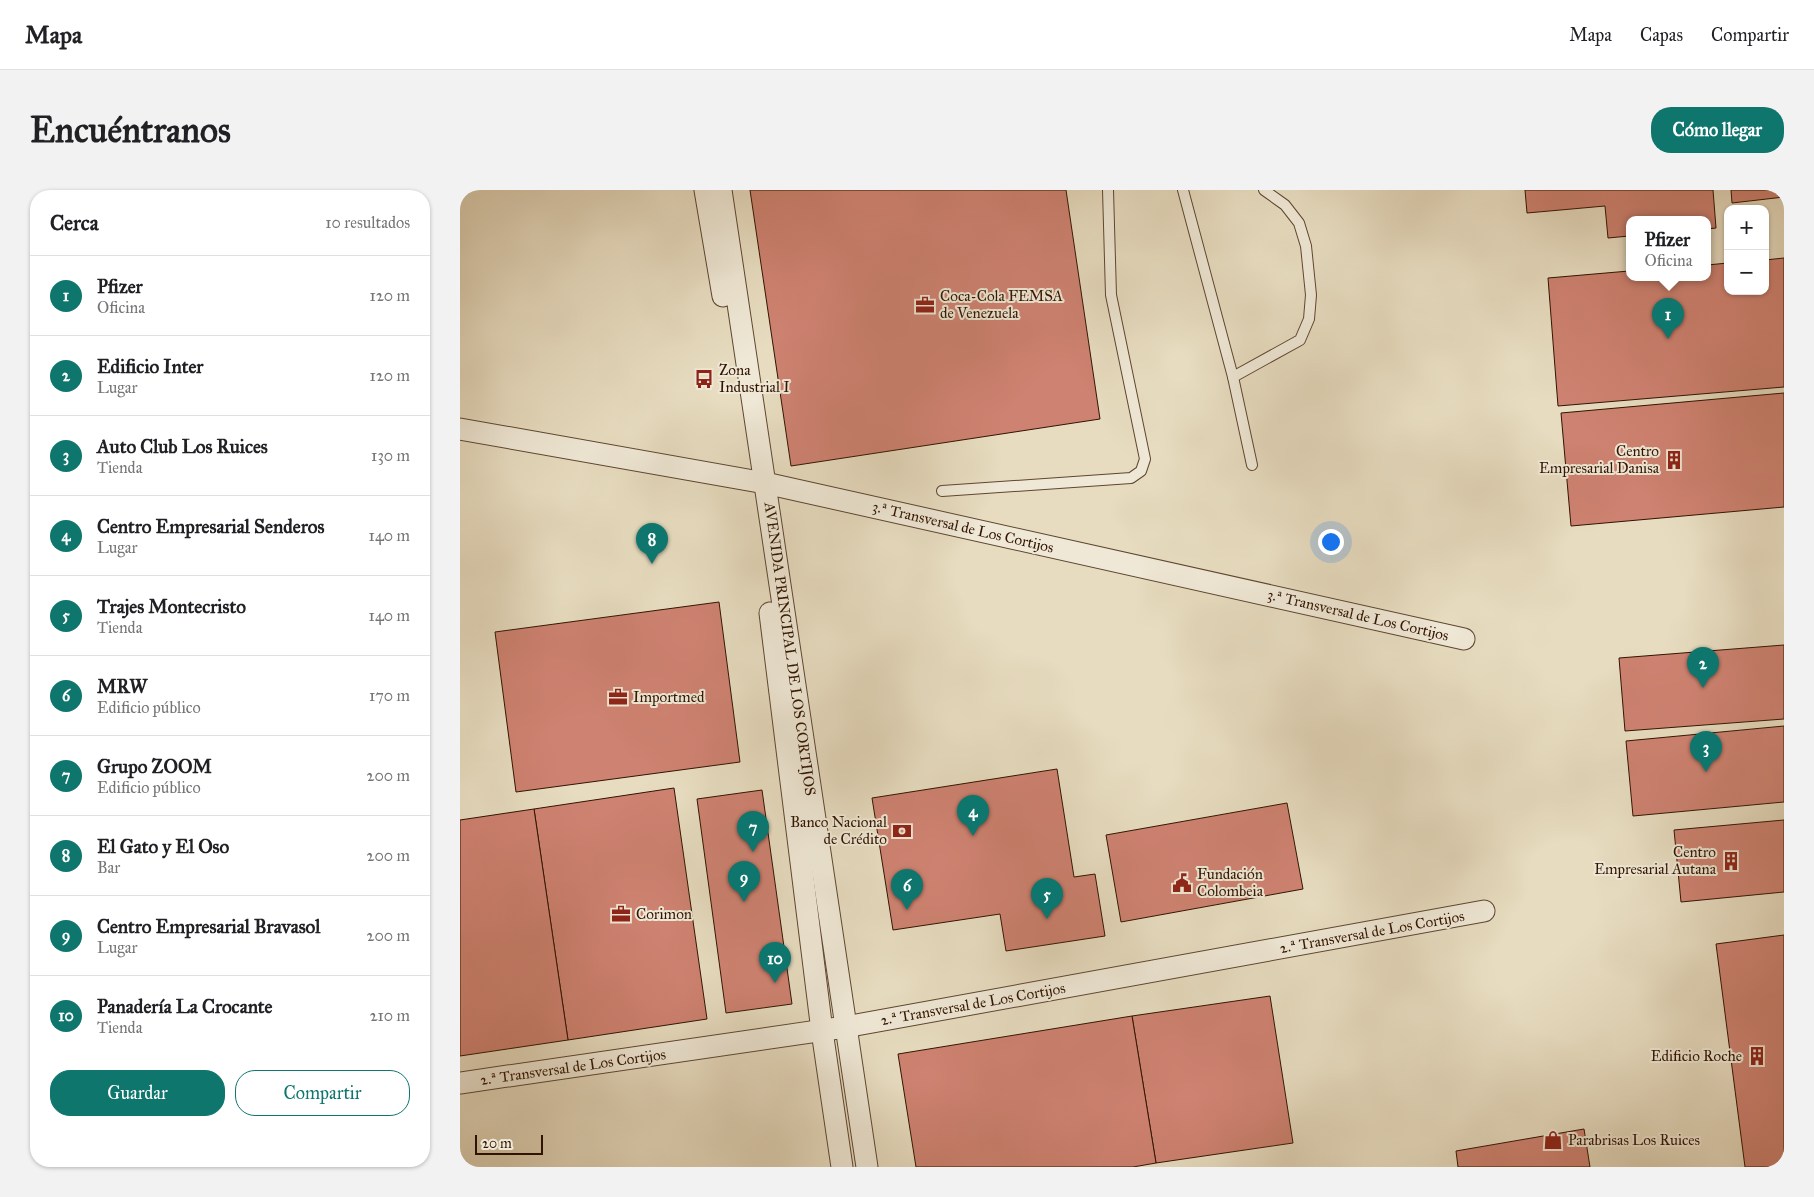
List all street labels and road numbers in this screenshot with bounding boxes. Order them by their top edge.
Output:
street label: 3.ª Transversal de Los Cortijos [871,497,1055,557]
street label: AVENIDA PRINCIPAL DE LOS CORTIJOS [759,500,820,797]
street label: 3.ª Transversal de Los Cortijos [1266,585,1450,645]
street label: 2.ª Transversal de Los Cortijos [1278,907,1466,957]
street label: 2.ª Transversal de Los Cortijos [879,979,1067,1029]
street label: 2.ª Transversal de Los Cortijos [479,1045,667,1089]

